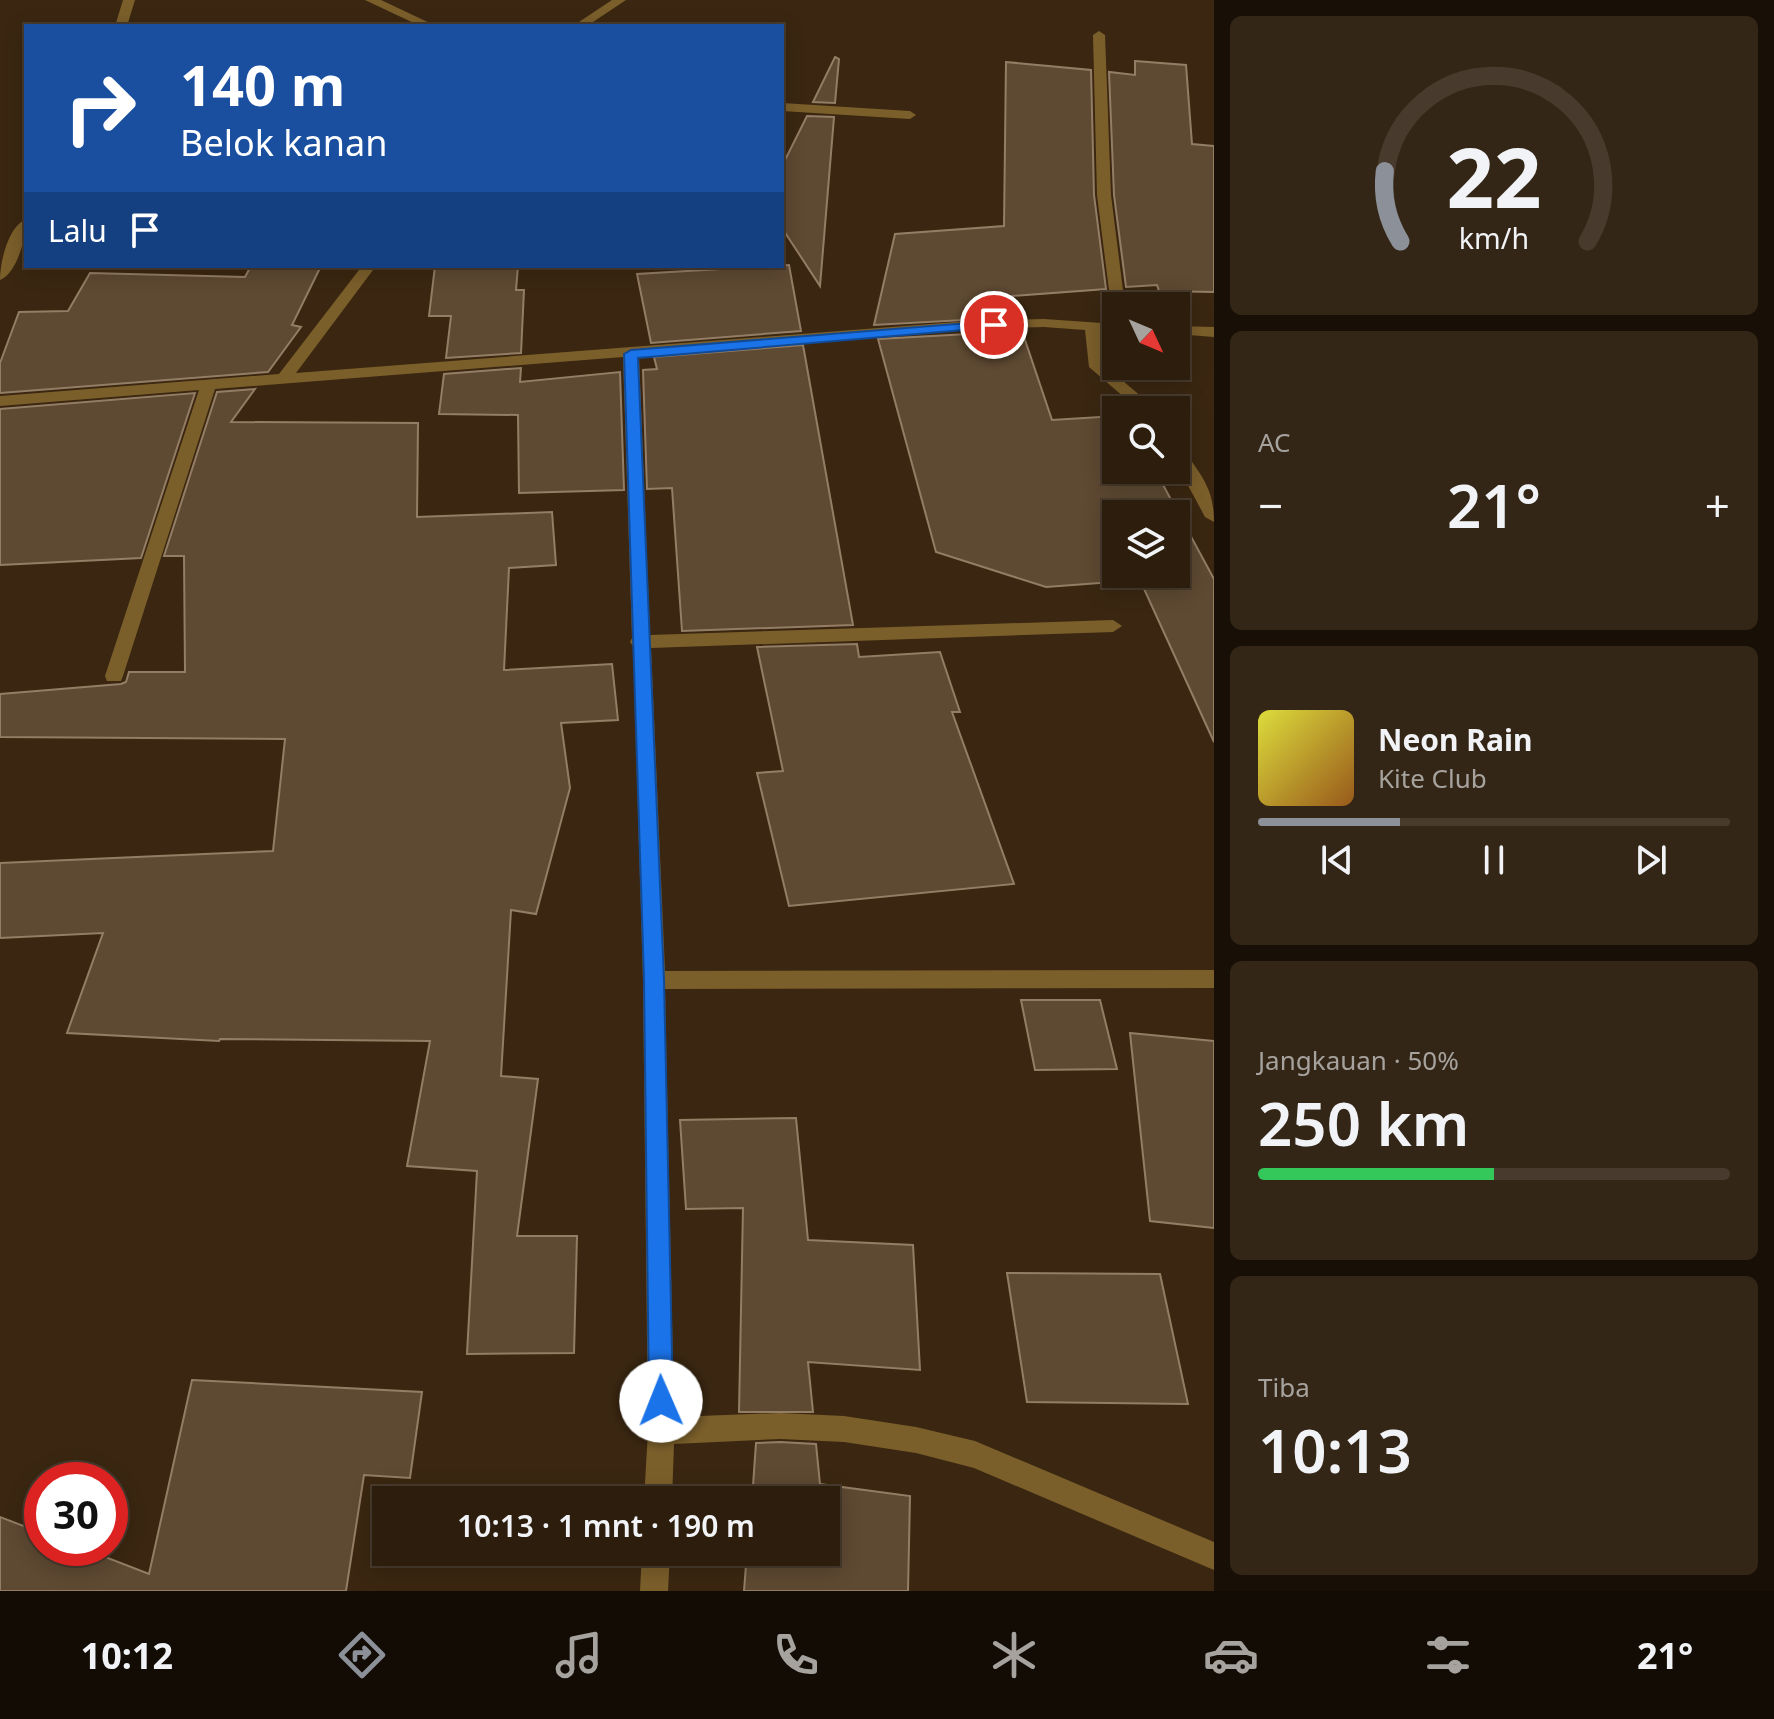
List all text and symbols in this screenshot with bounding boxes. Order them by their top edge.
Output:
text: 140 m [180,46,345,122]
icon: right [48,56,152,160]
text: Belok kanan [180,118,387,167]
text: 22 [1446,118,1542,231]
icon: arrive [123,208,167,252]
text: Lalu [48,210,107,251]
text: km/h [1459,218,1529,257]
pin [960,291,1028,359]
north arrow [1102,292,1190,380]
map controls [1102,292,1190,588]
icon: arrive [972,303,1016,347]
button: search [1102,396,1190,484]
text: AC [1258,424,1291,460]
text: 21° [1447,464,1541,546]
text: − [1258,475,1283,535]
text: + [1705,475,1730,535]
button: layers [1102,500,1190,588]
text: Neon Rain [1378,719,1532,760]
text: Kite Club [1378,760,1487,796]
icon: previous [1315,838,1359,882]
icon: pause [1472,838,1516,882]
icon: next [1629,838,1673,882]
text: Jangkauan · 50% [1258,1042,1459,1078]
text: 250 km [1258,1082,1469,1164]
position arrow [619,1359,703,1443]
text: Tiba [1258,1369,1310,1405]
text: 10:13 [1258,1409,1412,1491]
speed limit sign: 30 [24,1462,128,1566]
text: 10:13 · 1 mnt · 190 m [457,1505,755,1546]
icon: directions [334,1627,390,1683]
icon: music [551,1627,607,1683]
icon: phone [768,1627,824,1683]
icon: climate [986,1627,1042,1683]
icon: car [1203,1627,1259,1683]
icon: filters [1420,1627,1476,1683]
text: 10:12 [81,1631,173,1680]
text: 21° [1637,1631,1693,1680]

